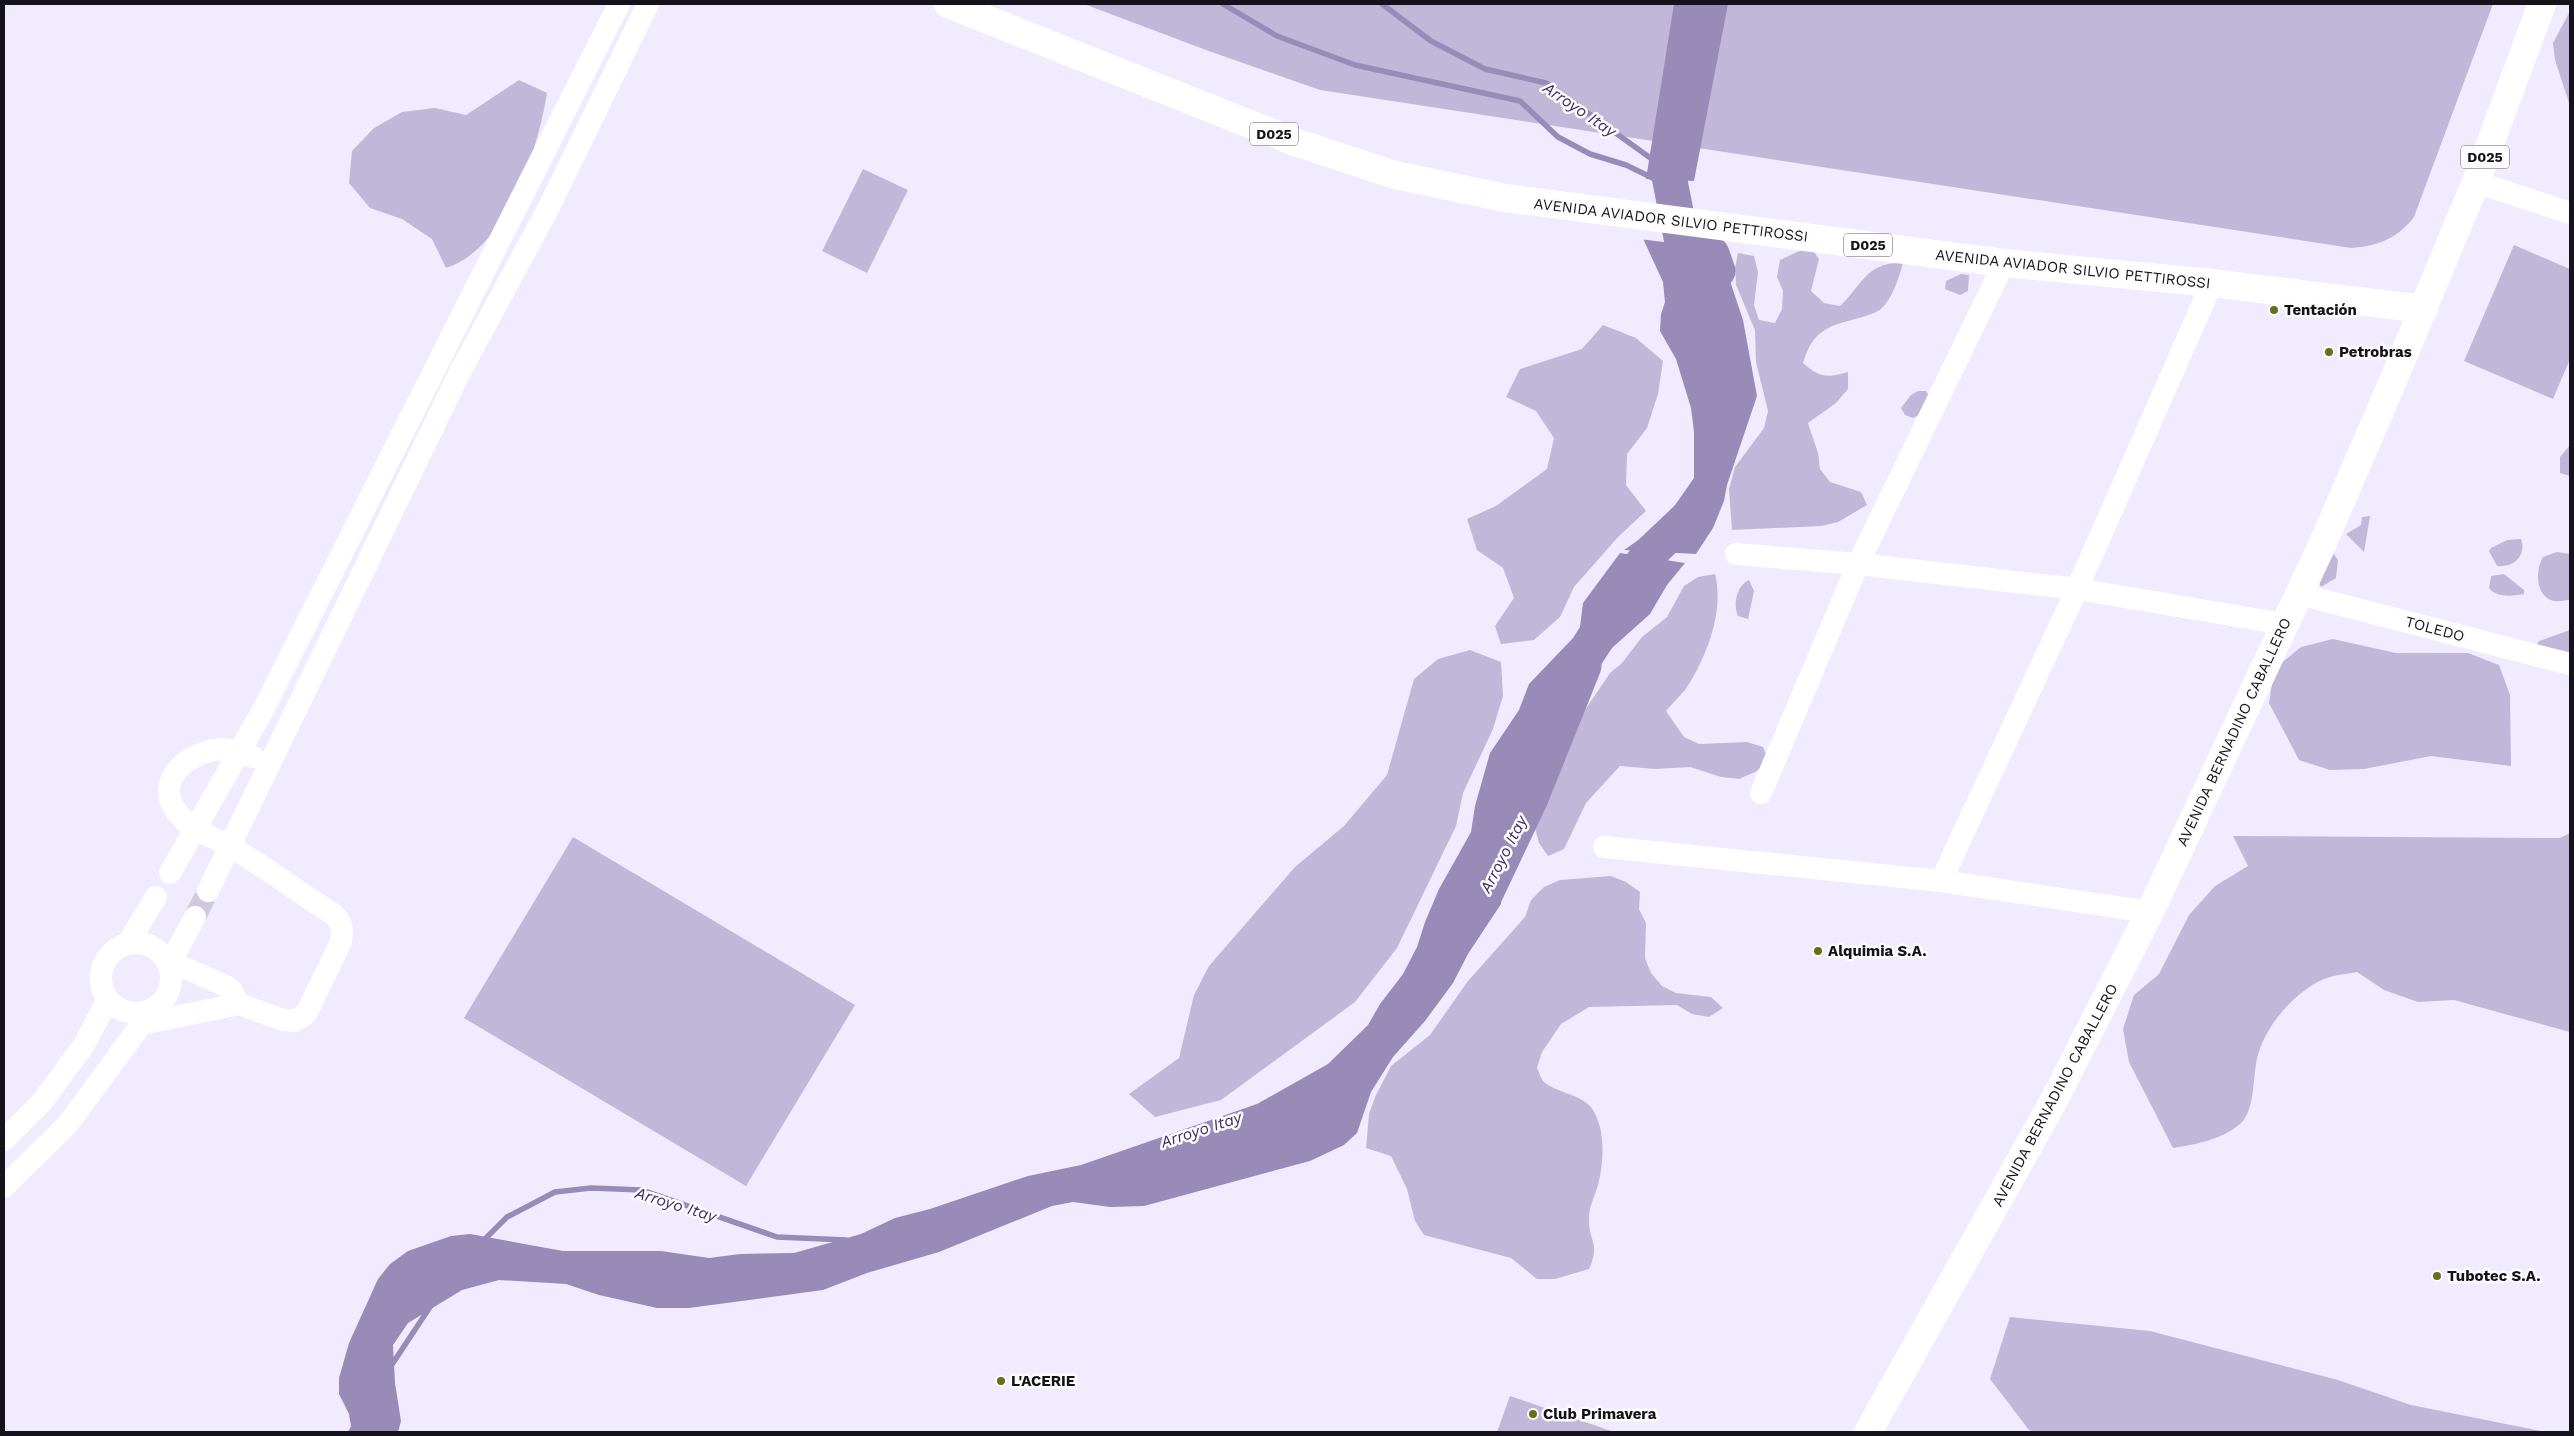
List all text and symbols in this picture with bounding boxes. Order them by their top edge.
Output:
water label: Arroyo Itay [1539,78,1621,141]
road number: D025 [1250,122,1298,146]
road number: D025 [2461,146,2509,168]
street label: AVENIDA AVIADOR SILVIO PETTIROSSI [1533,194,1809,246]
road number: D025 [1844,234,1892,256]
street label: AVENIDA AVIADOR SILVIO PETTIROSSI [1935,246,2211,292]
place label: Tentación [2284,301,2357,319]
marker: Tentación [2268,304,2280,316]
place label: Petrobras [2339,343,2412,361]
marker: Petrobras [2323,346,2335,358]
street label: TOLEDO [2403,612,2467,646]
street label: AVENIDA BERNADINO CABALLERO [2173,615,2295,849]
water label: Arroyo Itay [1475,812,1531,897]
place label: Alquimia S.A. [1828,942,1927,960]
marker: Alquimia S.A. [1812,945,1824,957]
street label: AVENIDA BERNADINO CABALLERO [1988,980,2122,1210]
water label: Arroyo Itay [1157,1107,1245,1152]
water label: Arroyo Itay [632,1183,720,1226]
place label: Tubotec S.A. [2447,1267,2541,1285]
marker: Tubotec S.A. [2431,1270,2443,1282]
place label: L'ACERIE [1011,1372,1075,1390]
marker: L'ACERIE [995,1375,1007,1387]
place label: Club Primavera [1543,1405,1657,1423]
marker: Club Primavera [1527,1408,1539,1420]

